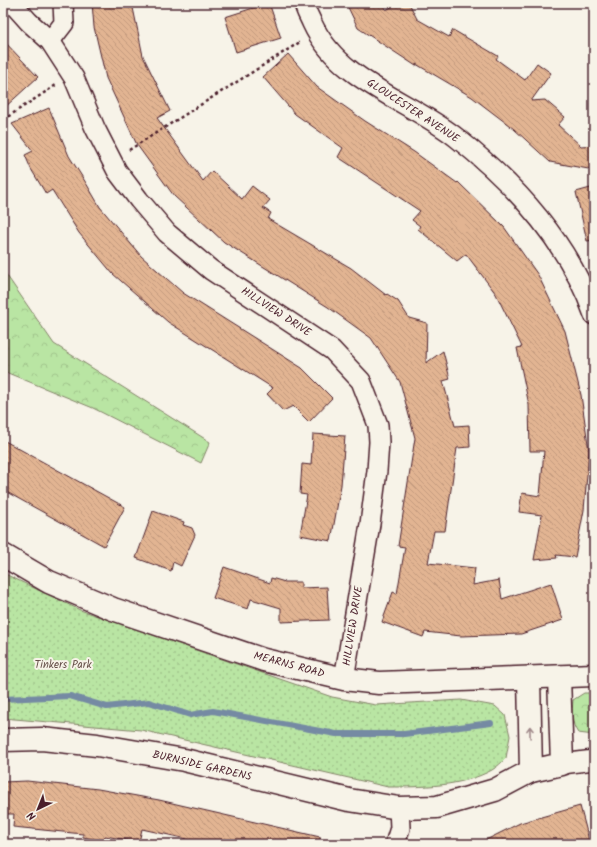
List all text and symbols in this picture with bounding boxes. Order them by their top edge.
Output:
street label: GLOUCESTER AVENUE [363,74,463,148]
street label: HILLVIEW DRIVE [237,282,315,342]
street label: HILLVIEW DRIVE [338,584,368,667]
street label: MEARNS ROAD [251,647,327,683]
park label: Tinkers Park [34,656,92,674]
one-way arrow [526,726,534,739]
street label: BURNSIDE GARDENS [151,746,254,786]
north arrow [18,789,58,829]
text: N [23,807,41,825]

